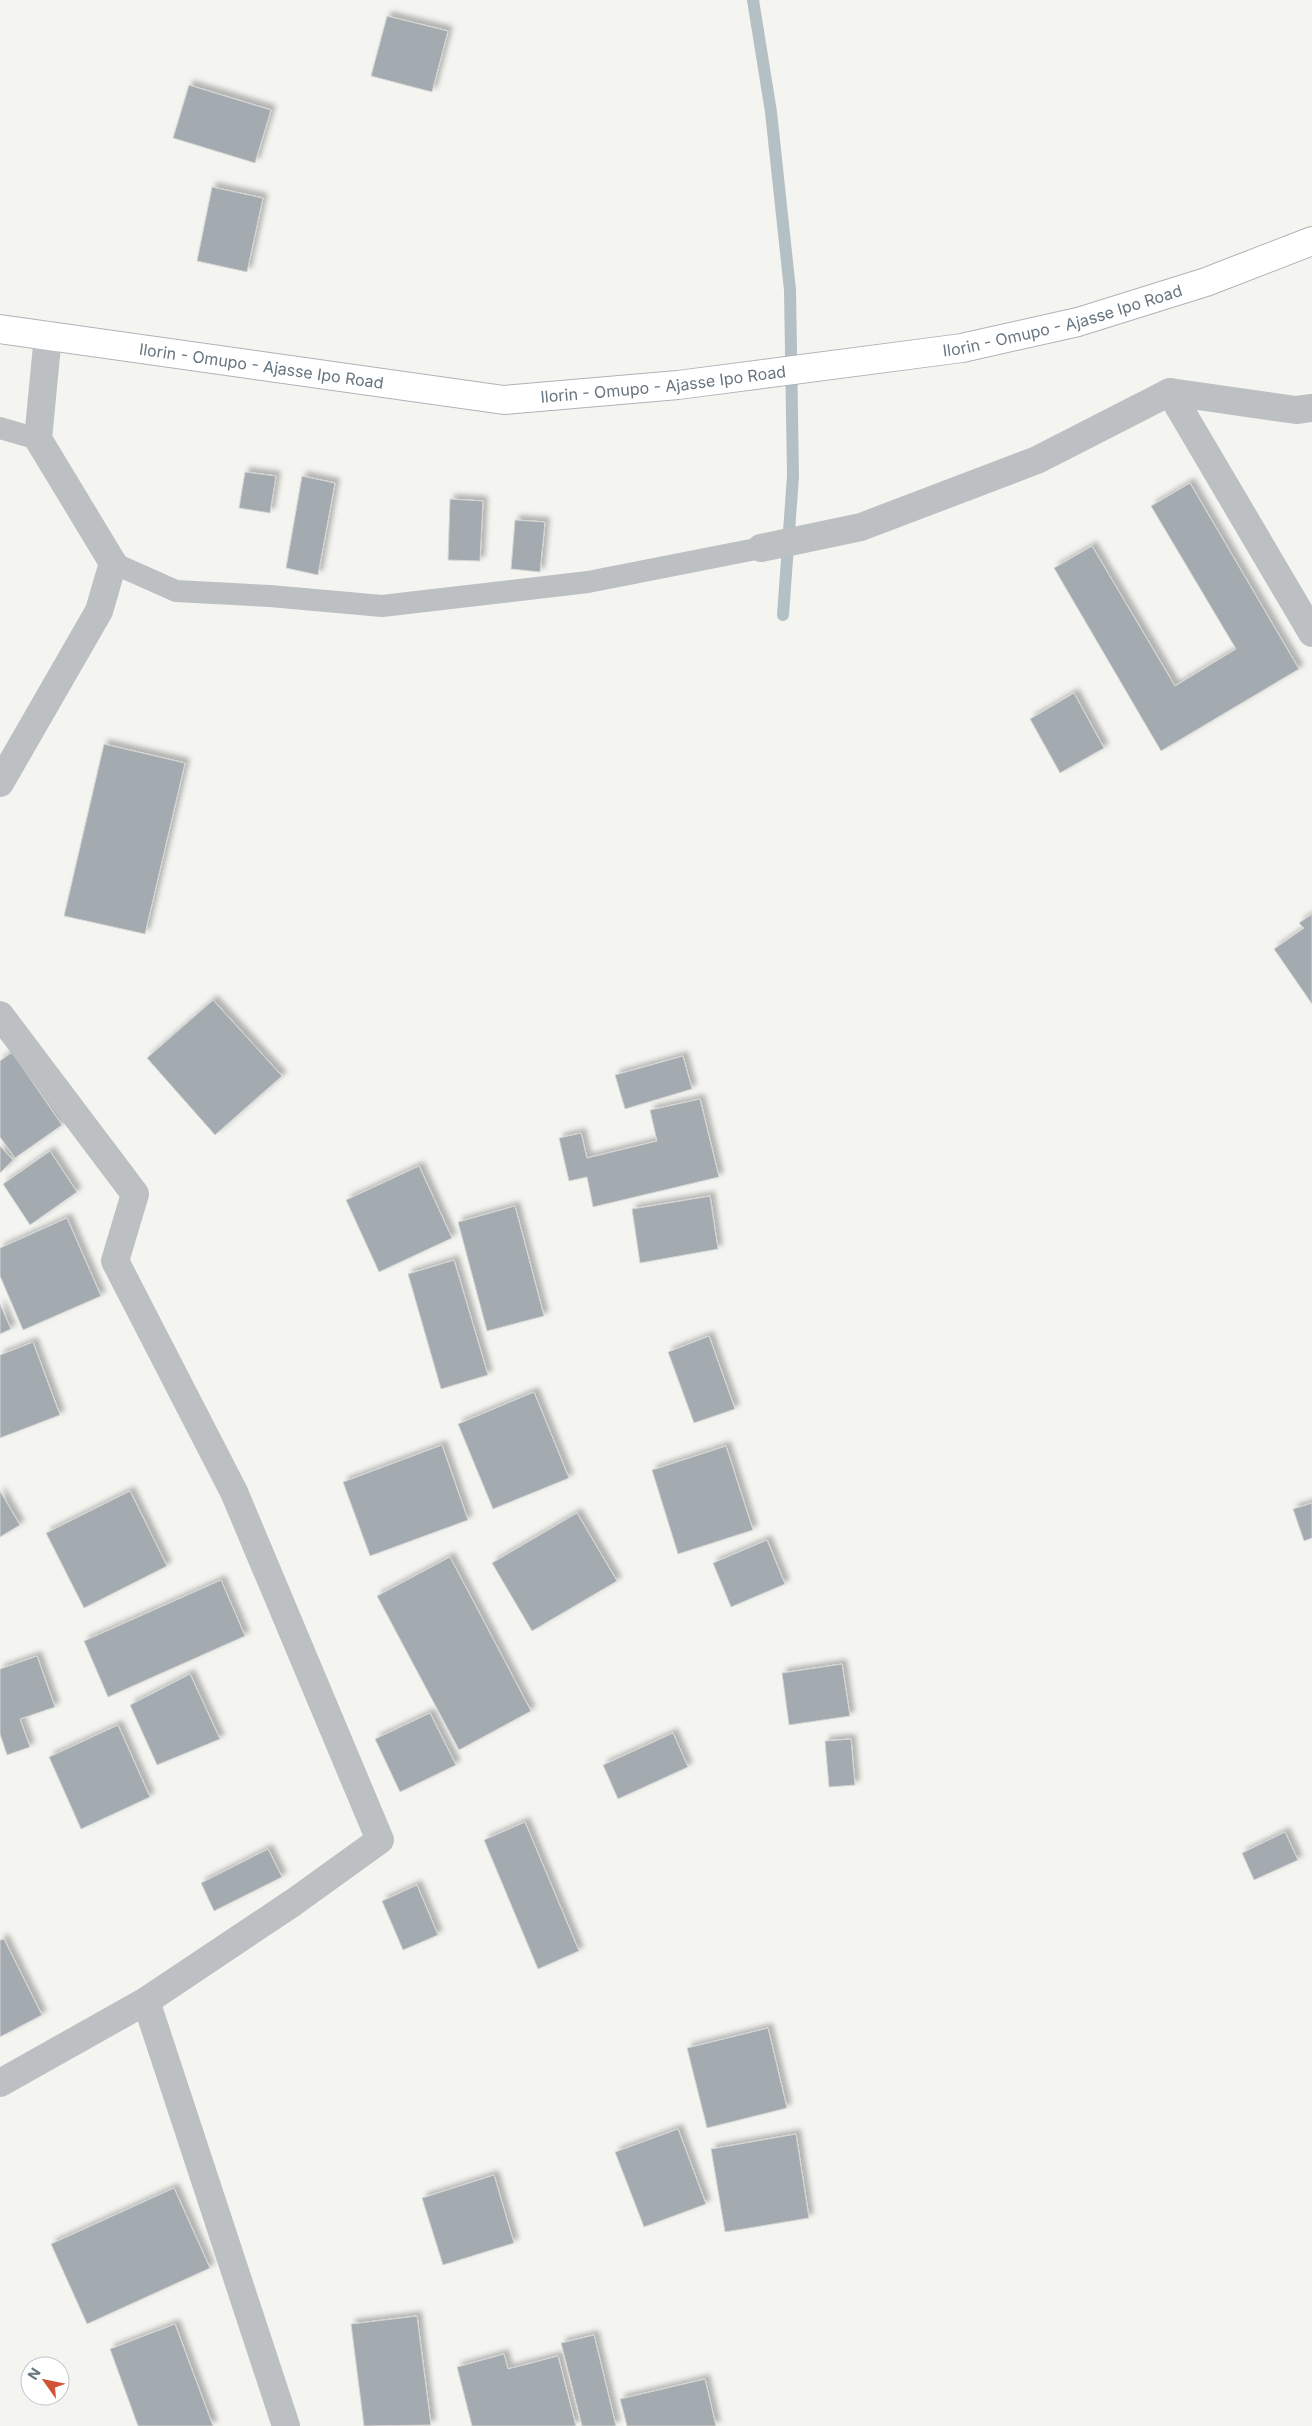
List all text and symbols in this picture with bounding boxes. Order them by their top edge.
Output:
street label: Ilorin - Omupo - Ajasse Ipo Road [942,280,1184,360]
street label: Ilorin - Omupo - Ajasse Ipo Road [138,339,385,393]
street label: Ilorin - Omupo - Ajasse Ipo Road [540,361,787,407]
north arrow [20,2356,70,2406]
text: N [24,2365,44,2383]

